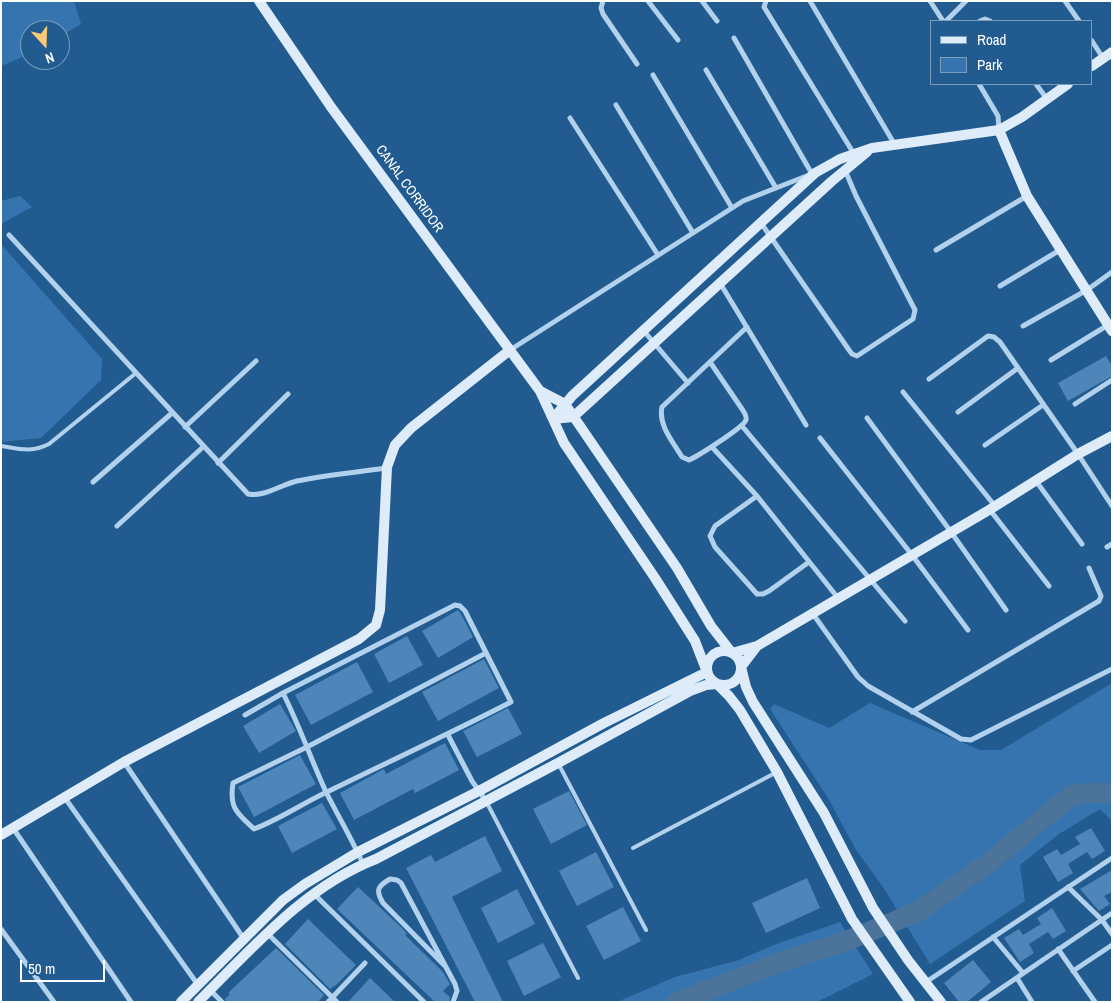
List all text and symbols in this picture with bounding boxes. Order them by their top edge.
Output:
north arrow [20,20,70,70]
legend [930,20,1093,85]
text: Road [977,29,1006,50]
text: N [43,48,57,68]
text: Park [977,54,1002,75]
street label: CANAL CORRIDOR [372,142,446,236]
scale bar [22,950,108,982]
text: 50 m [28,958,55,979]

